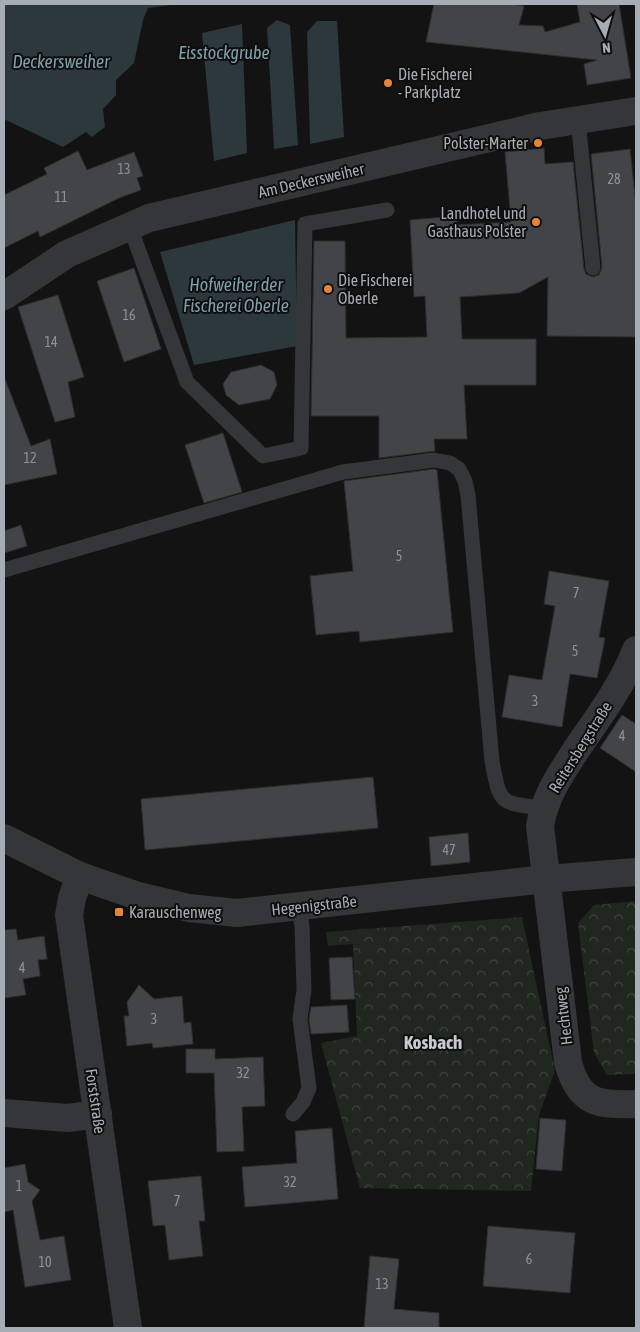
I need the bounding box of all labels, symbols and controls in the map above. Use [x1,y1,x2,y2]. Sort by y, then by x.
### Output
north arrow [580,10,630,60]
text: N [601,40,611,56]
water label: Eisstockgrube [178,42,270,63]
water label: Deckersweiher [12,51,110,72]
place label: Die Fischerei - Parkplatz [398,65,472,102]
marker: Die Fischerei - Parkplatz [382,77,394,89]
place label: Polster-Marter [443,134,528,152]
marker: Polster-Marter [532,137,544,149]
street label: Am Deckersweiher [256,159,366,201]
house number: 13 [117,161,131,177]
house number: 28 [607,171,621,187]
house number: 11 [54,189,68,205]
place label: Landhotel und Gasthaus Polster [428,204,526,240]
marker: Landhotel und Gasthaus Polster [530,216,542,228]
place label: Die Fischerei Oberle [338,271,412,307]
water label: Hofweiher der Fischerei Oberle [183,274,289,316]
marker: Die Fischerei Oberle [322,283,334,295]
house number: 16 [122,307,136,323]
house number: 14 [44,334,58,350]
house number: 12 [23,450,37,466]
house number: 5 [396,548,402,564]
house number: 7 [573,585,579,601]
house number: 5 [572,643,578,659]
house number: 3 [532,693,538,709]
street label: Reitersbergstraße [545,698,616,796]
house number: 4 [619,728,626,744]
house number: 47 [442,842,456,858]
street label: Hegenigstraße [270,892,358,919]
place label: Karauschenweg [129,903,222,922]
marker: Karauschenweg [113,906,125,918]
house number: 4 [19,960,26,976]
street label: Hechtweg [551,986,576,1046]
house number: 3 [151,1011,157,1027]
district label: Kosbach [404,1031,462,1053]
house number: 32 [236,1065,250,1081]
street label: Forststraße [83,1067,109,1135]
house number: 32 [283,1174,297,1190]
house number: 1 [16,1178,22,1194]
house number: 7 [174,1193,180,1209]
house number: 6 [526,1251,533,1267]
house number: 10 [38,1254,52,1270]
house number: 13 [375,1276,389,1292]

